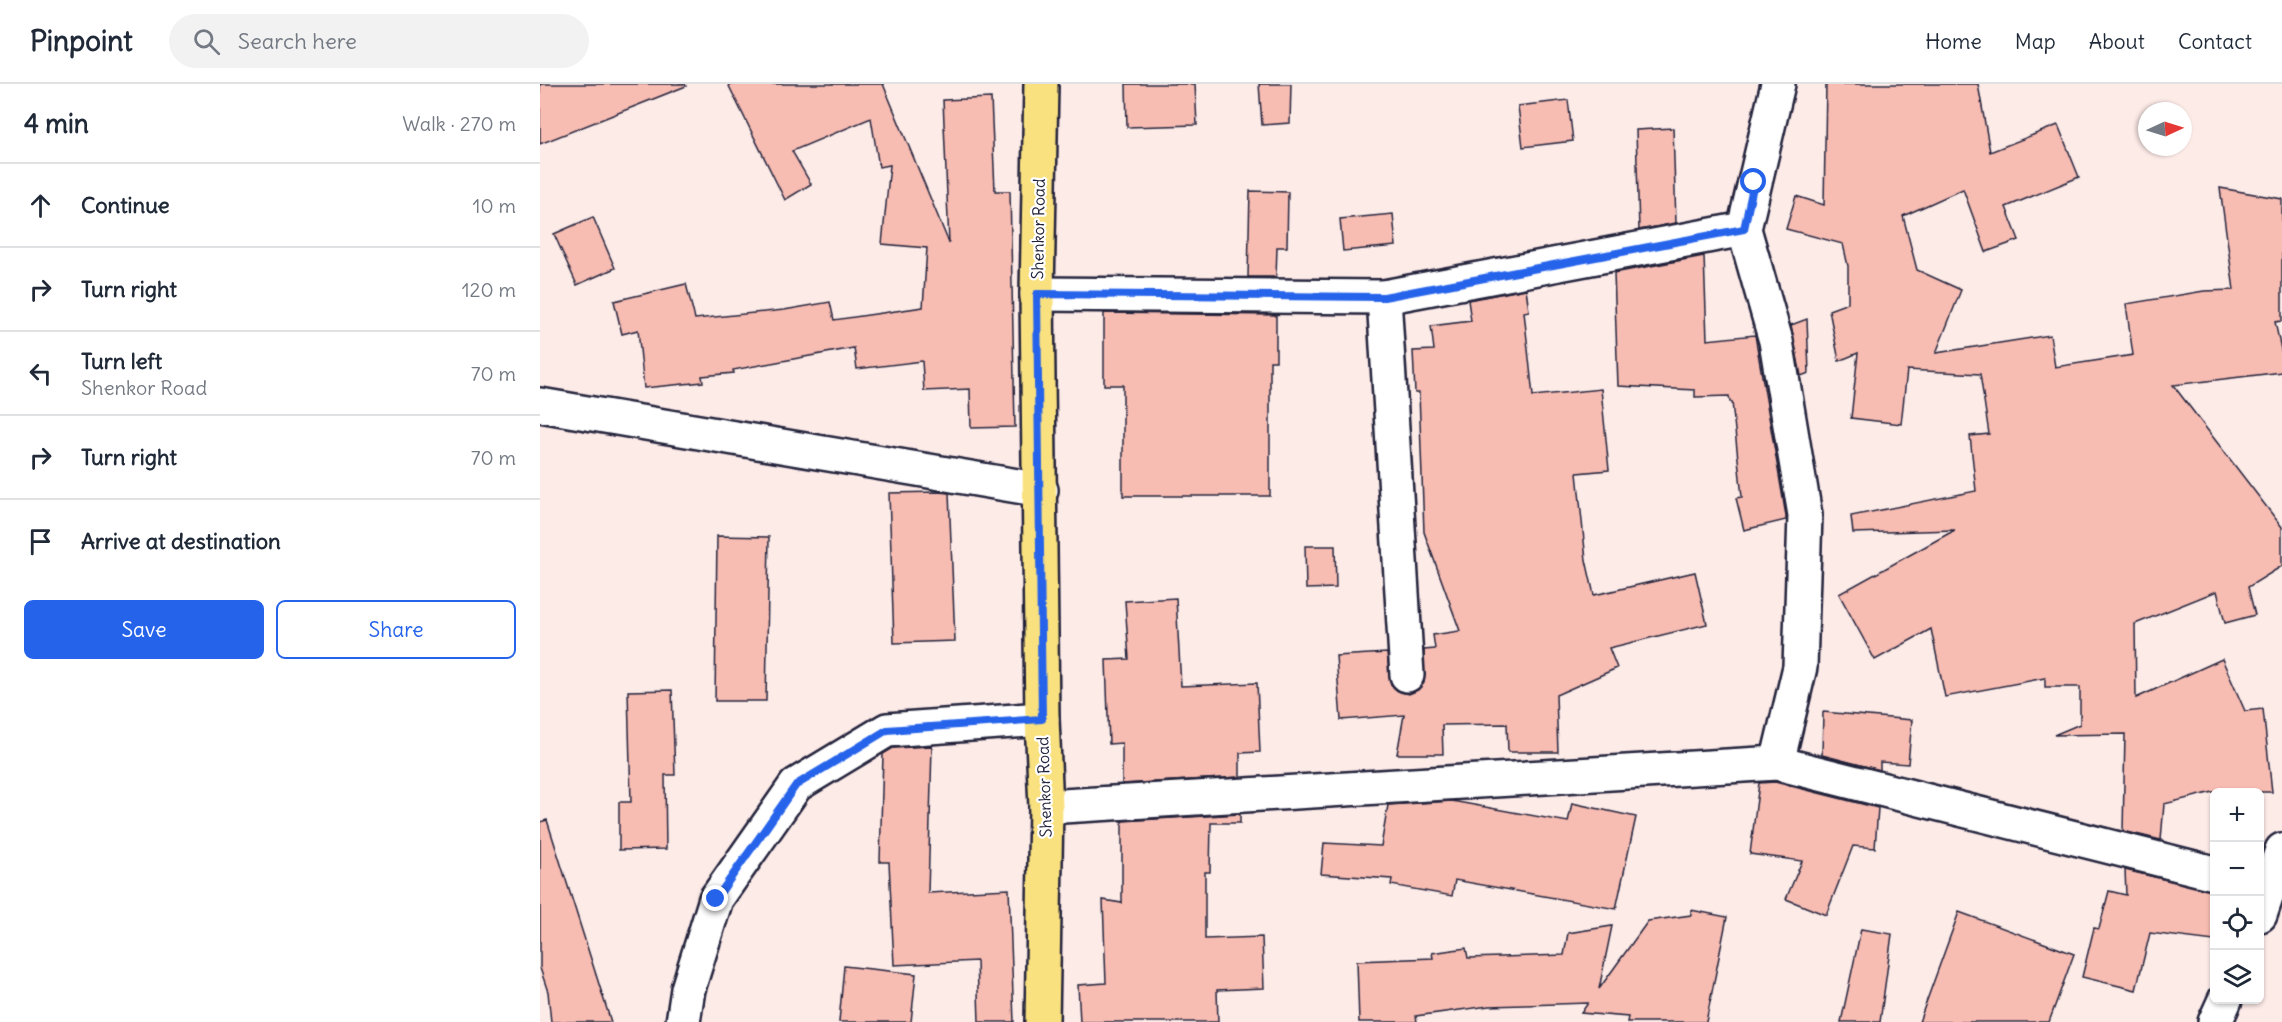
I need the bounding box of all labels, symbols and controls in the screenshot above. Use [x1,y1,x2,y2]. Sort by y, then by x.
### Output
search box [169,14,589,68]
text: Pinpoint [30,23,133,59]
icon: search [190,25,223,58]
text: Search here [238,27,357,55]
text: Home [1925,28,1982,55]
text: Map [2015,28,2056,55]
text: About [2089,28,2145,55]
text: Contact [2178,28,2252,55]
north arrow [2138,102,2192,156]
text: 4 min [24,107,89,140]
text: Walk · 270 m [402,111,516,136]
route start [1740,168,1766,194]
street label: Shenkor Road [1027,178,1049,280]
icon: ahead [24,189,57,222]
text: Continue [81,191,170,219]
text: 10 m [473,193,516,218]
icon: right [24,273,57,306]
text: Turn right [81,275,177,303]
text: 120 m [462,277,516,302]
text: Turn left [81,347,162,375]
icon: left [24,357,57,390]
text: 70 m [471,361,516,386]
text: Shenkor Road [81,375,207,400]
icon: right [24,441,57,474]
text: Turn right [81,443,177,471]
text: 70 m [471,445,516,470]
icon: arrive [24,525,57,558]
text: Arrive at destination [81,527,281,555]
button: Save [24,600,264,659]
button: Share [276,600,516,659]
street label: Shenkor Road [1032,736,1056,838]
map controls [2210,788,2264,1004]
button: + [2210,788,2264,842]
button: − [2210,842,2264,896]
route end [702,885,728,911]
button: locate [2210,896,2264,950]
button: layers [2210,950,2264,1004]

